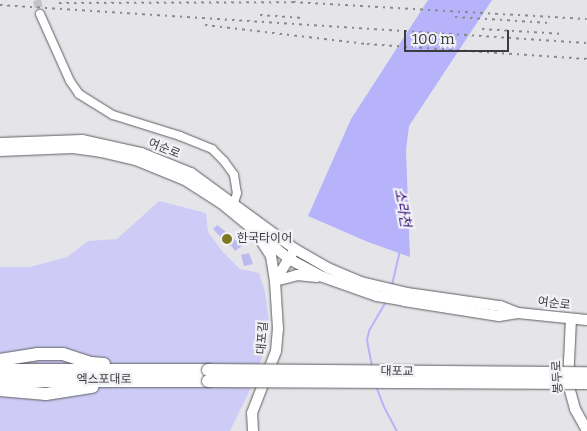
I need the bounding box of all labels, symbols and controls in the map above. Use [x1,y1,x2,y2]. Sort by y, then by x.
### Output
scale bar [407,20,512,52]
text: 100 m [412,30,455,48]
street label: 여순로 [146,136,182,162]
water label: 소라천 [390,188,414,228]
place label: 한국타이어 [237,232,292,246]
marker: 한국타이어 [221,233,233,245]
street label: 여순로 [537,295,571,313]
street label: 대포길 [254,321,272,355]
street label: 봉두로 [550,360,566,394]
street label: 대포교 [380,365,414,379]
street label: 엑스포대로 [76,373,132,387]

